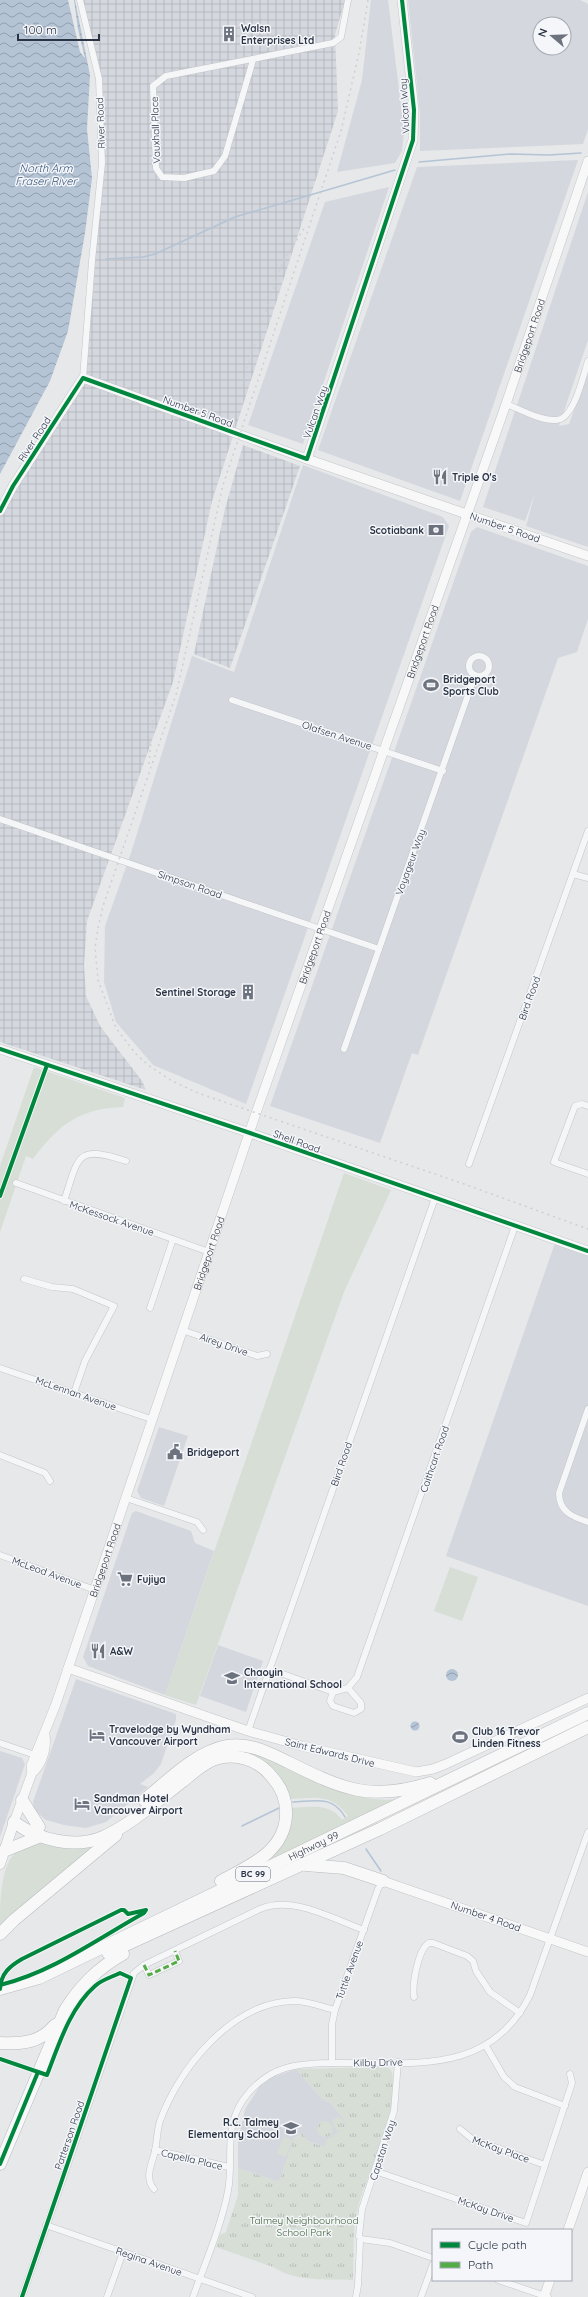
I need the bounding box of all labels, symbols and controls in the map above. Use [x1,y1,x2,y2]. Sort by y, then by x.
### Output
scale bar [18,16,99,42]
north arrow [532,16,572,56]
text: 100 m [24,22,57,37]
place label: Walsn Enterprises Ltd [241,22,314,47]
building icon: Walsn Enterprises Ltd [220,25,238,43]
text: N [535,27,550,39]
street label: Vulcan Way [397,78,412,134]
street label: Vauxhall Place [148,96,163,164]
street label: River Road [93,97,108,149]
water label: North Arm Fraser River [15,161,78,188]
street label: Bridgeport Road [511,297,548,374]
street label: Vulcan Way [300,384,331,441]
street label: Number 5 Road [161,393,235,430]
street label: River Road [15,414,54,464]
restaurant icon: Triple O's [431,468,449,486]
place label: Triple O's [452,471,497,484]
street label: Number 5 Road [468,509,542,546]
bank icon: Scotiabank [427,521,445,539]
place label: Scotiabank [370,524,424,537]
street label: Bridgeport Road [404,603,442,680]
place label: Bridgeport Sports Club [443,673,499,698]
sports icon: Bridgeport Sports Club [422,676,440,694]
street label: Olafsen Avenue [300,718,374,753]
street label: Voyageur Way [392,827,428,897]
street label: Simpson Road [156,867,224,902]
street label: Bridgeport Road [296,909,334,986]
street label: Bird Road [516,974,543,1022]
building icon: Sentinel Storage [239,983,257,1001]
place label: Sentinel Storage [156,986,236,999]
street label: Shell Road [272,1127,322,1156]
street label: McKessock Avenue [68,1198,156,1239]
street label: Bridgeport Road [190,1215,228,1292]
street label: Airey Drive [198,1330,250,1359]
street label: McLennan Avenue [34,1374,118,1414]
street label: Caithcart Road [417,1424,452,1494]
street label: Bird Road [328,1440,355,1488]
public building icon: Bridgeport [166,1443,184,1461]
place label: Bridgeport [187,1446,240,1459]
street label: Bridgeport Road [87,1522,124,1599]
street label: McLeod Avenue [10,1554,84,1591]
supermarket icon: Fujiya [116,1570,134,1588]
place label: Fujiya [137,1573,166,1586]
restaurant icon: A&W [89,1642,107,1660]
place label: A&W [110,1645,133,1658]
place label: Chaoyin International School [244,1666,342,1691]
school or university icon: Chaoyin International School [223,1669,241,1687]
place label: Travelodge by Wyndham Vancouver Airport [109,1723,230,1748]
place label: Club 16 Trevor Linden Fitness [472,1725,541,1750]
hotel icon: Travelodge by Wyndham Vancouver Airport [88,1726,106,1744]
sports icon: Club 16 Trevor Linden Fitness [451,1728,469,1746]
street label: Saint Edwards Drive [284,1735,377,1770]
place label: Sandman Hotel Vancouver Airport [94,1792,183,1817]
hotel icon: Sandman Hotel Vancouver Airport [73,1795,91,1813]
street label: Highway 99 [286,1828,341,1864]
road number: BC 99 [236,1867,270,1881]
street label: Number 4 Road [449,1898,523,1935]
street label: Tuttle Avenue [333,1938,366,2002]
street label: Kilby Drive [353,2056,403,2069]
street label: Patterson Road [52,2099,87,2171]
place label: R.C. Talmey Elementary School [188,2116,279,2141]
street label: Capstan Way [367,2118,398,2182]
school or university icon: R.C. Talmey Elementary School [282,2119,300,2137]
street label: McKay Place [470,2133,531,2166]
street label: Capella Place [160,2146,224,2173]
street label: McKay Drive [456,2194,516,2225]
park label: Talmey Neighbourhood School Park [250,2214,358,2239]
legend [432,2229,572,2281]
text: Cycle path [468,2237,527,2252]
street label: Regina Avenue [114,2244,184,2279]
text: Path [468,2257,493,2272]

